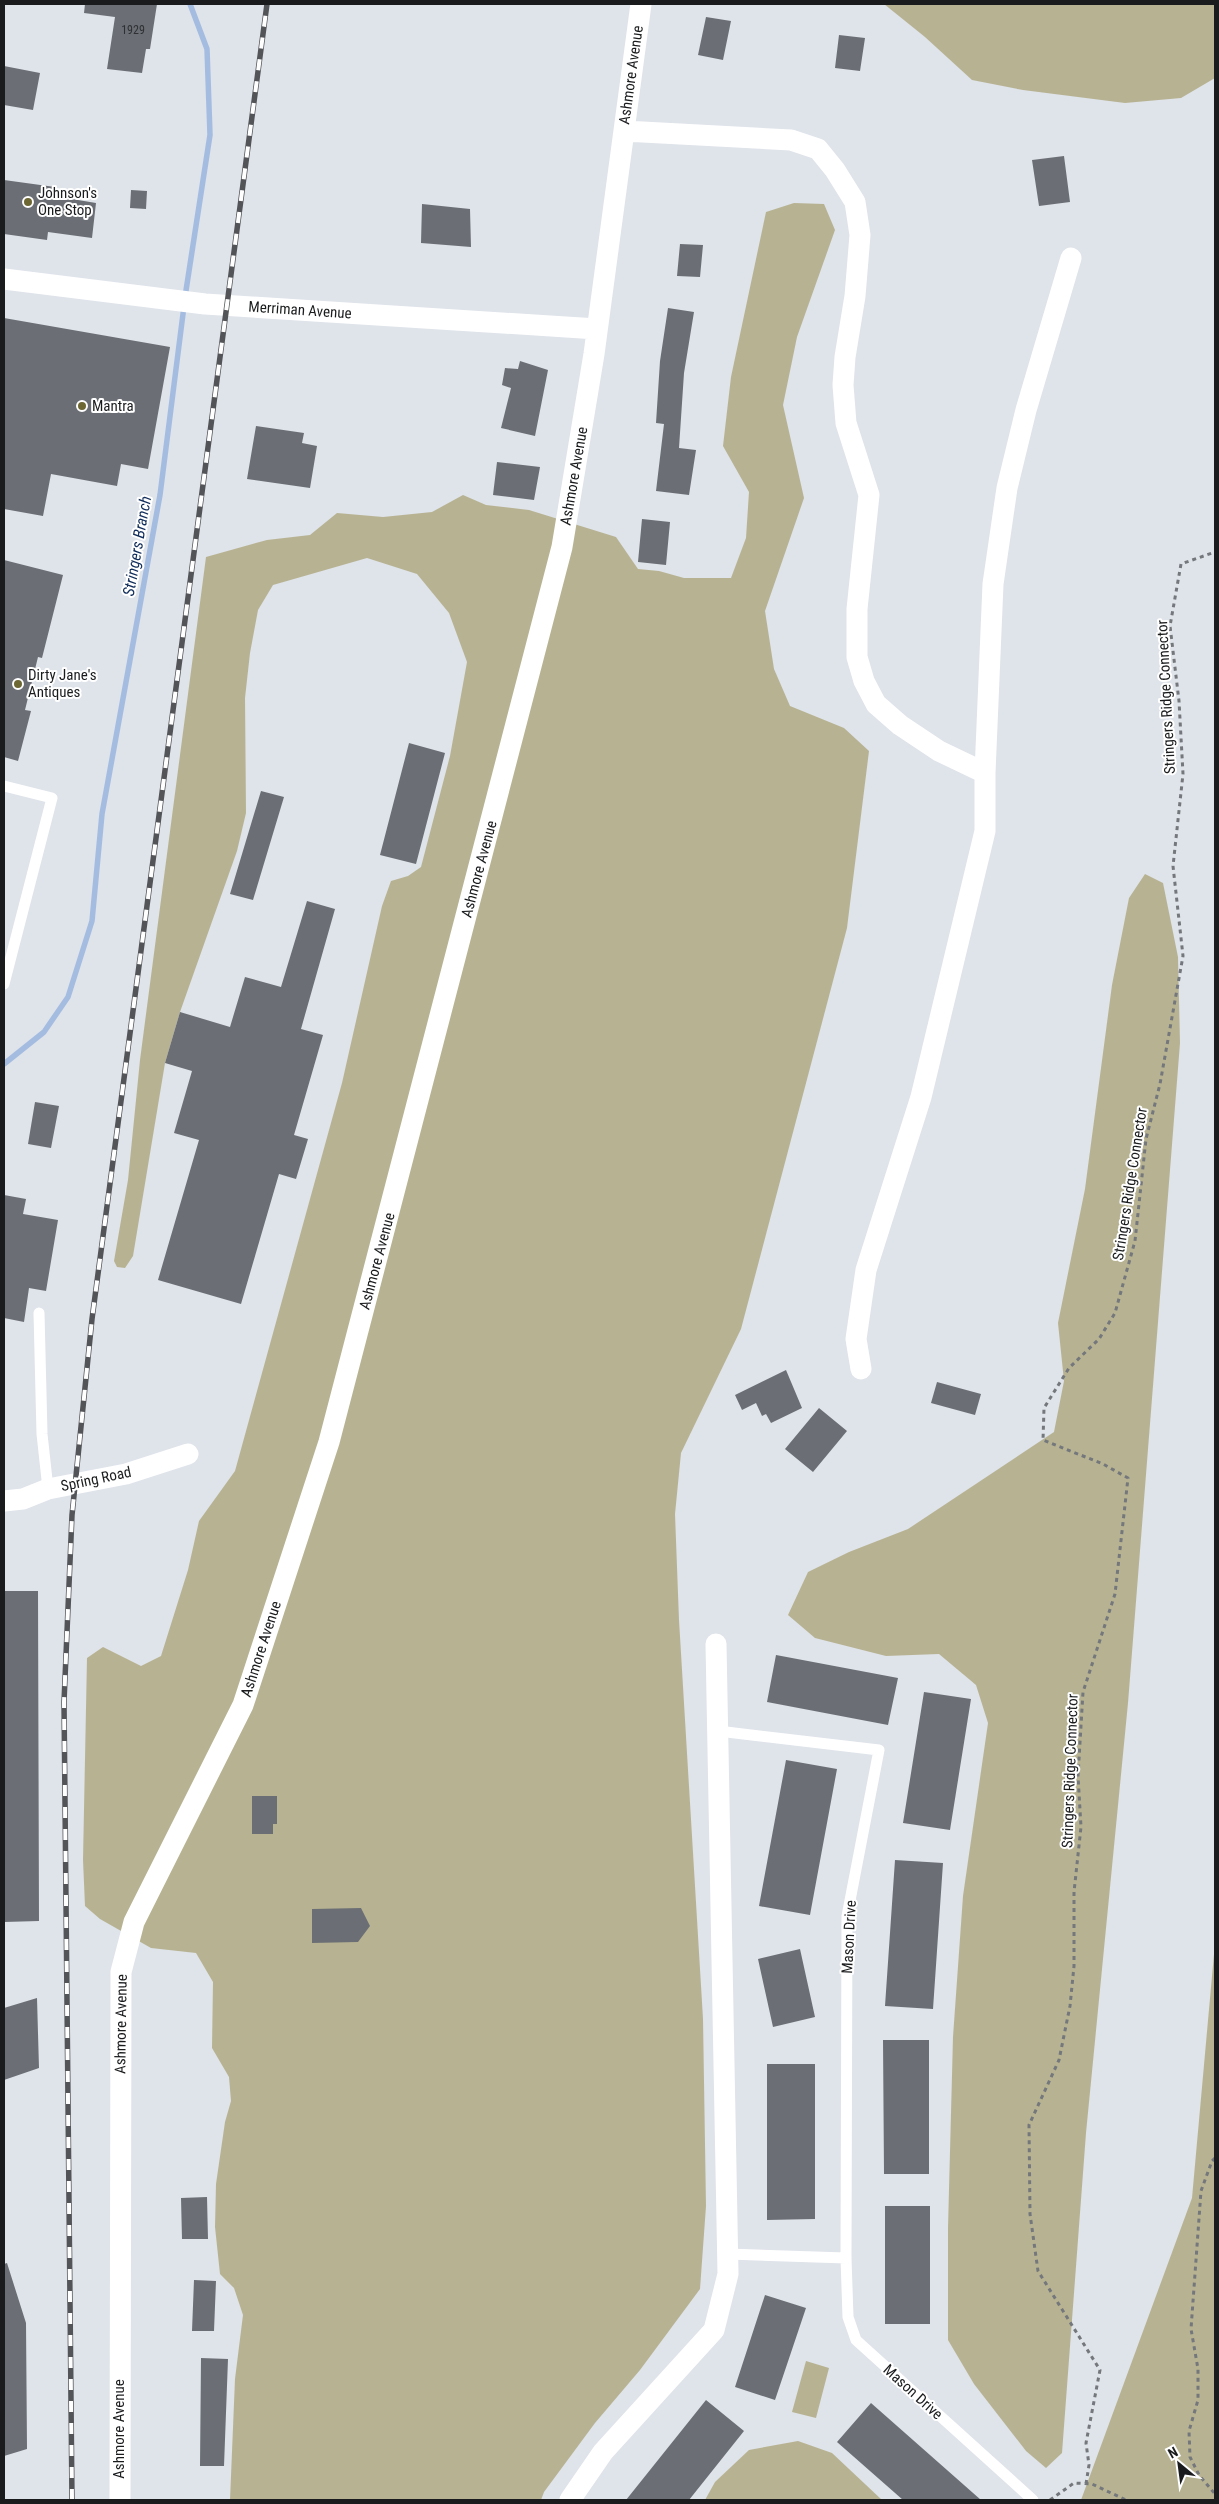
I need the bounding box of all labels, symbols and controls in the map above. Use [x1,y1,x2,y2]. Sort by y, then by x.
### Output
house number: 1929 [121,23,145,37]
street label: Ashmore Avenue [615,24,647,126]
place label: Johnson's One Stop [38,184,97,219]
marker: Johnson's One Stop [22,196,34,208]
street label: Merriman Avenue [248,297,352,323]
place label: Mantra [92,397,134,415]
marker: Mantra [76,400,88,412]
street label: Ashmore Avenue [556,425,592,527]
water label: Stringers Branch [119,494,155,598]
street label: Stringers Ridge Connector [1153,619,1179,775]
place label: Dirty Jane's Antiques [28,666,97,701]
marker: Dirty Jane's Antiques [12,678,24,690]
street label: Ashmore Avenue [457,819,501,919]
street label: Stringers Ridge Connector [1109,1106,1151,1262]
street label: Ashmore Avenue [355,1211,399,1311]
street label: Spring Road [59,1463,133,1495]
street label: Ashmore Avenue [237,1599,285,1699]
street label: Stringers Ridge Connector [1058,1693,1082,1848]
street label: Mason Drive [838,1900,860,1974]
street label: Ashmore Avenue [111,1974,131,2074]
street label: Mason Drive [880,2361,946,2423]
street label: Ashmore Avenue [110,2379,128,2479]
north arrow [1154,2439,1204,2489]
text: N [1165,2444,1180,2462]

